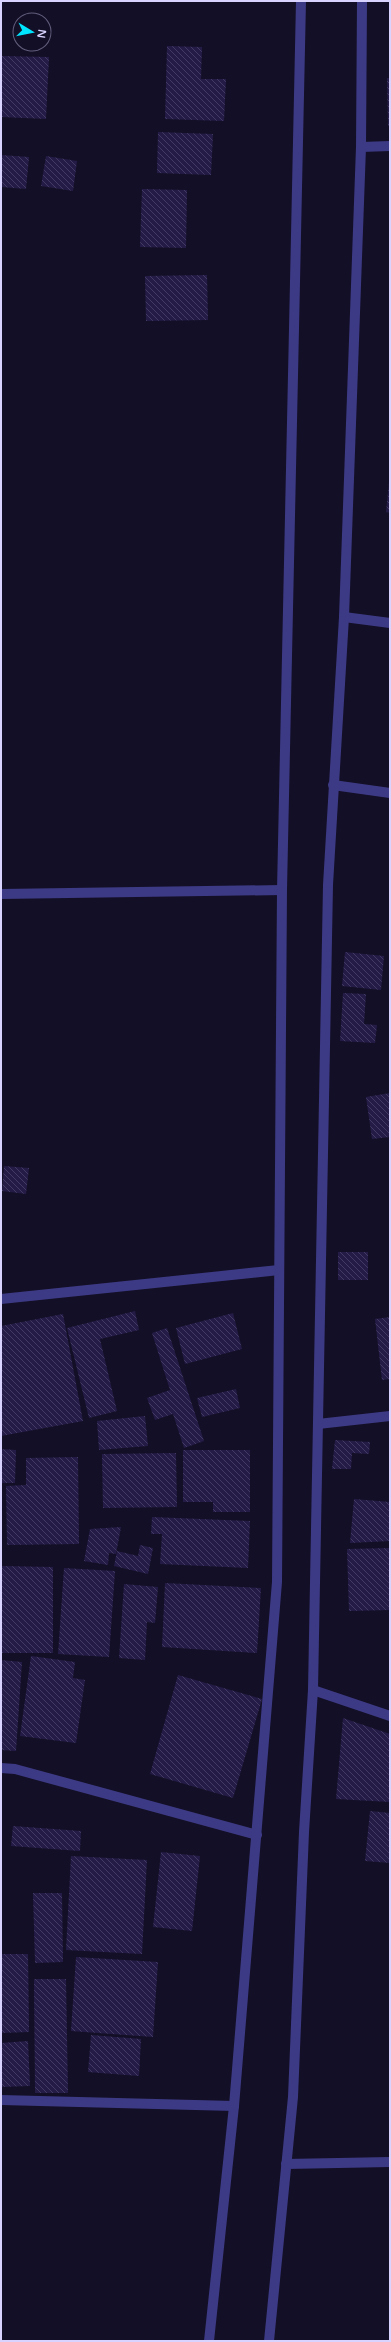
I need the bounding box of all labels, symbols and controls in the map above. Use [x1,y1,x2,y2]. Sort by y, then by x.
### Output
north arrow [12,12,52,52]
text: N [34,28,49,39]

